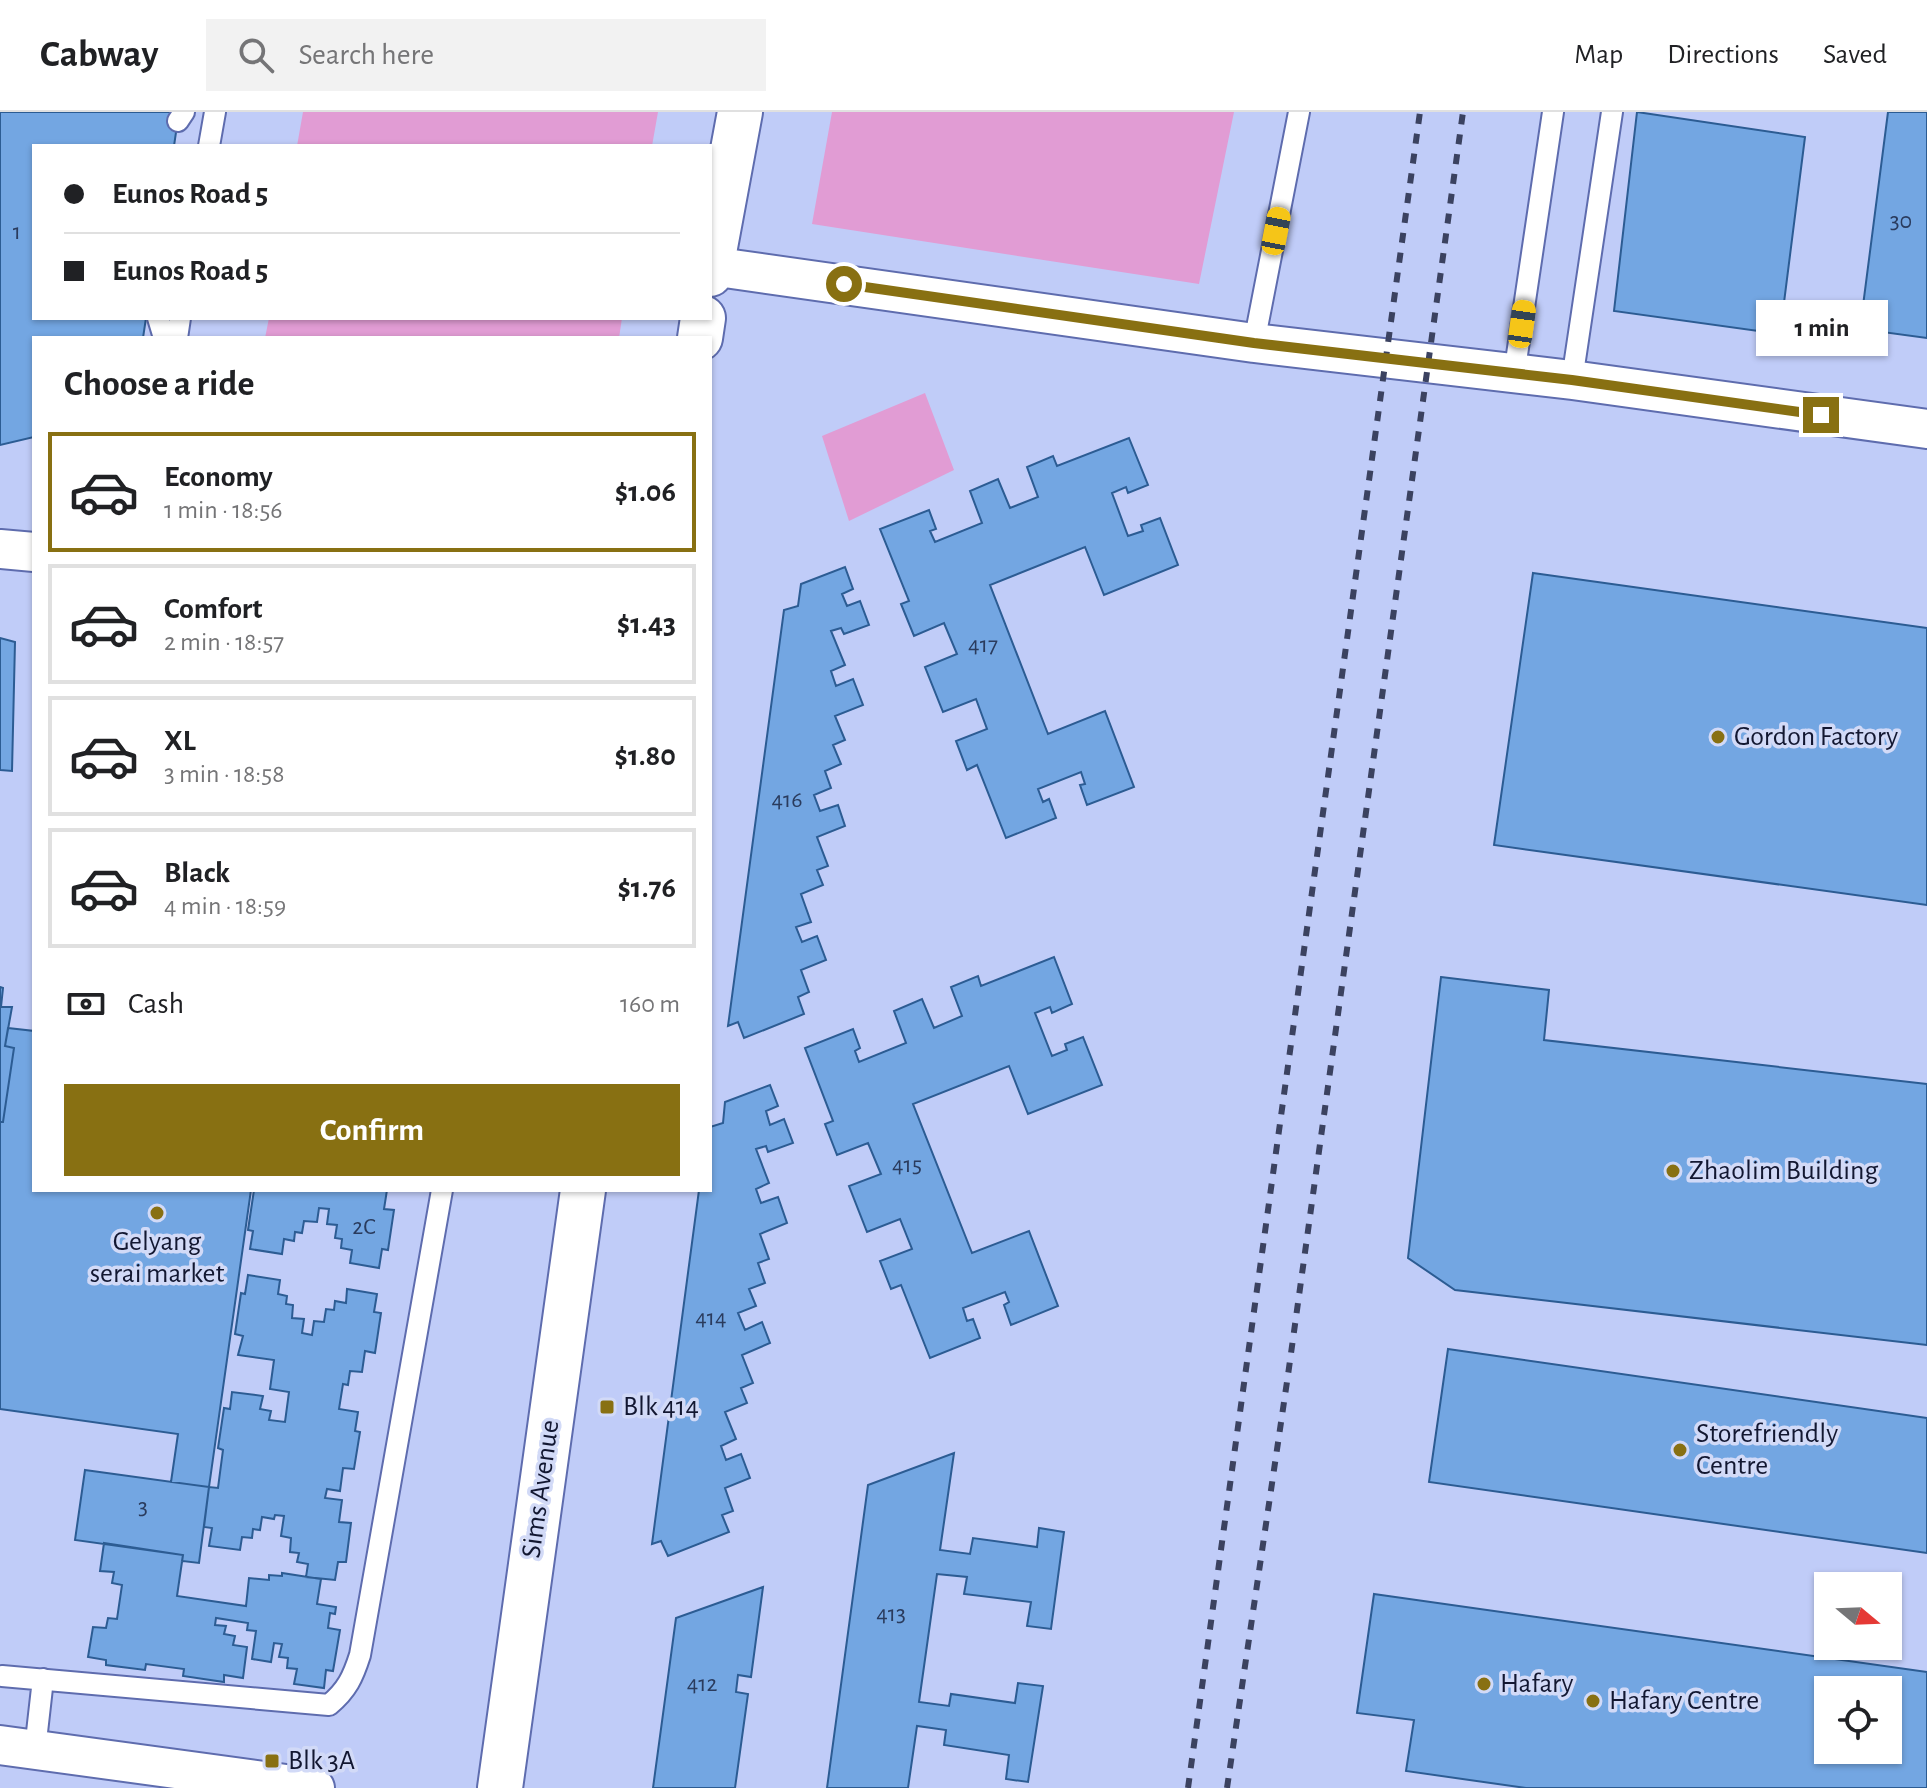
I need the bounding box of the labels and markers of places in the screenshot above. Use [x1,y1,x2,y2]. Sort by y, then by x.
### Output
place label: Gordon Factory [1734,723,1898,751]
marker: Gordon Factory [1709,728,1727,746]
place label: Zhaolim Building [1689,1157,1878,1185]
marker: Zhaolim Building [1664,1162,1682,1180]
marker: Gelyang serai market [148,1204,166,1222]
place label: Gelyang serai market [90,1228,224,1288]
place label: Blk 414 [623,1393,699,1421]
marker: Blk 414 [598,1398,616,1416]
place label: Storefriendly Centre [1696,1420,1838,1480]
marker: Storefriendly Centre [1671,1441,1689,1459]
place label: Hafary [1500,1670,1573,1698]
marker: Hafary [1475,1675,1493,1693]
place label: Hafary Centre [1609,1687,1759,1715]
marker: Hafary Centre [1584,1692,1602,1710]
place label: Blk 3A [288,1747,355,1775]
marker: Blk 3A [263,1752,281,1770]

